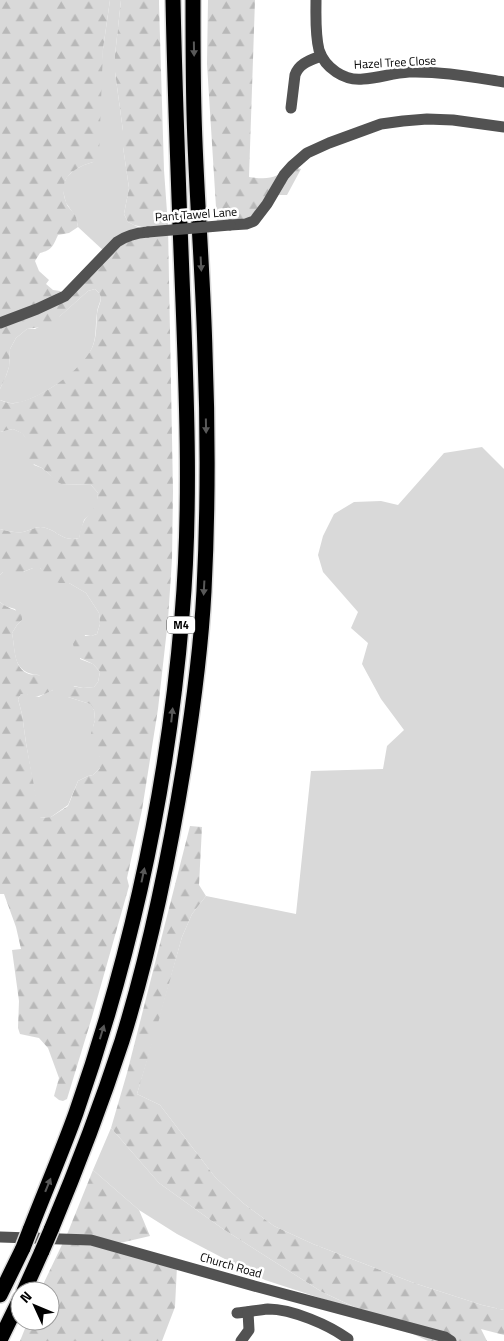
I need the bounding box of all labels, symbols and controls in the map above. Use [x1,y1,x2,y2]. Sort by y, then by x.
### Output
one-way arrow [190,41,198,57]
street label: Hazel Tree Close [353,50,437,74]
street label: Pant Tawel Lane [154,202,238,226]
one-way arrow [197,256,205,272]
one-way arrow [203,418,211,434]
one-way arrow [200,581,208,597]
road number: M4 [167,616,195,634]
one-way arrow [168,706,176,722]
one-way arrow [139,867,147,882]
one-way arrow [98,1024,106,1039]
one-way arrow [44,1177,52,1192]
street label: Church Road [198,1247,264,1283]
north arrow [10,1281,60,1331]
text: N [14,1286,36,1307]

